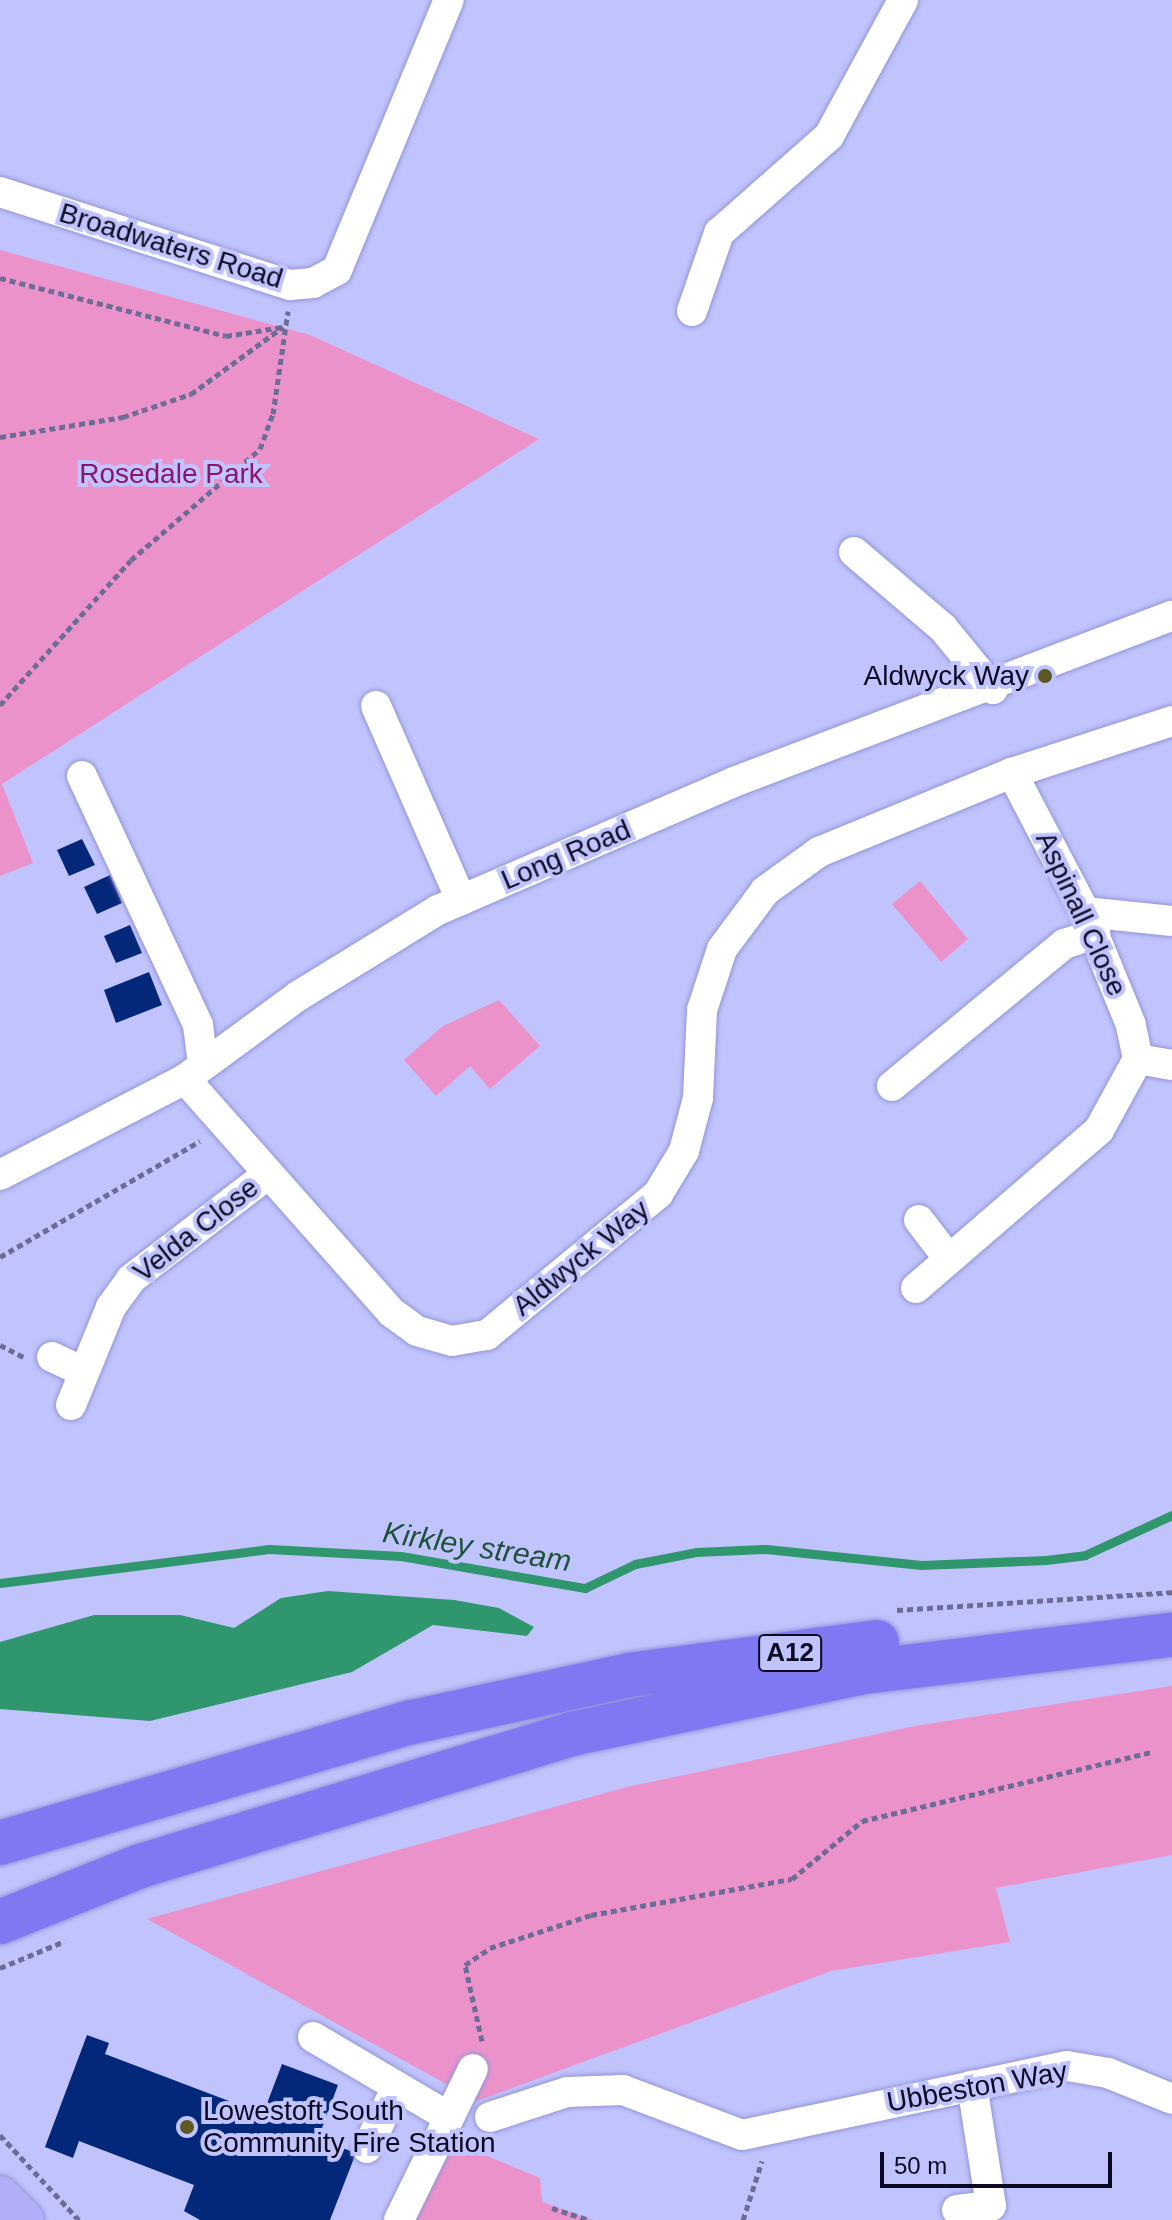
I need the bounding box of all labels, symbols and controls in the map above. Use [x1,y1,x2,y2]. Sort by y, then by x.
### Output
street label: Broadwaters Road [55,196,287,296]
park label: Rosedale Park [79,457,263,491]
place label: Aldwyck Way [864,659,1029,693]
marker: Aldwyck Way [1036,667,1054,685]
street label: Long Road [496,813,636,897]
street label: Aspinall Close [1028,827,1134,1001]
street label: Velda Close [127,1171,265,1289]
street label: Aldwyck Way [506,1193,656,1323]
water label: Kirkley stream [380,1514,574,1580]
road number: A12 [758,1631,822,1675]
street label: Ubbeston Way [884,2055,1070,2119]
place label: Lowestoft South Community Fire Station [203,2094,496,2160]
marker: Lowestoft South Community Fire Station [178,2118,196,2136]
scale bar [884,2136,1116,2186]
text: 50 m [894,2152,947,2179]

